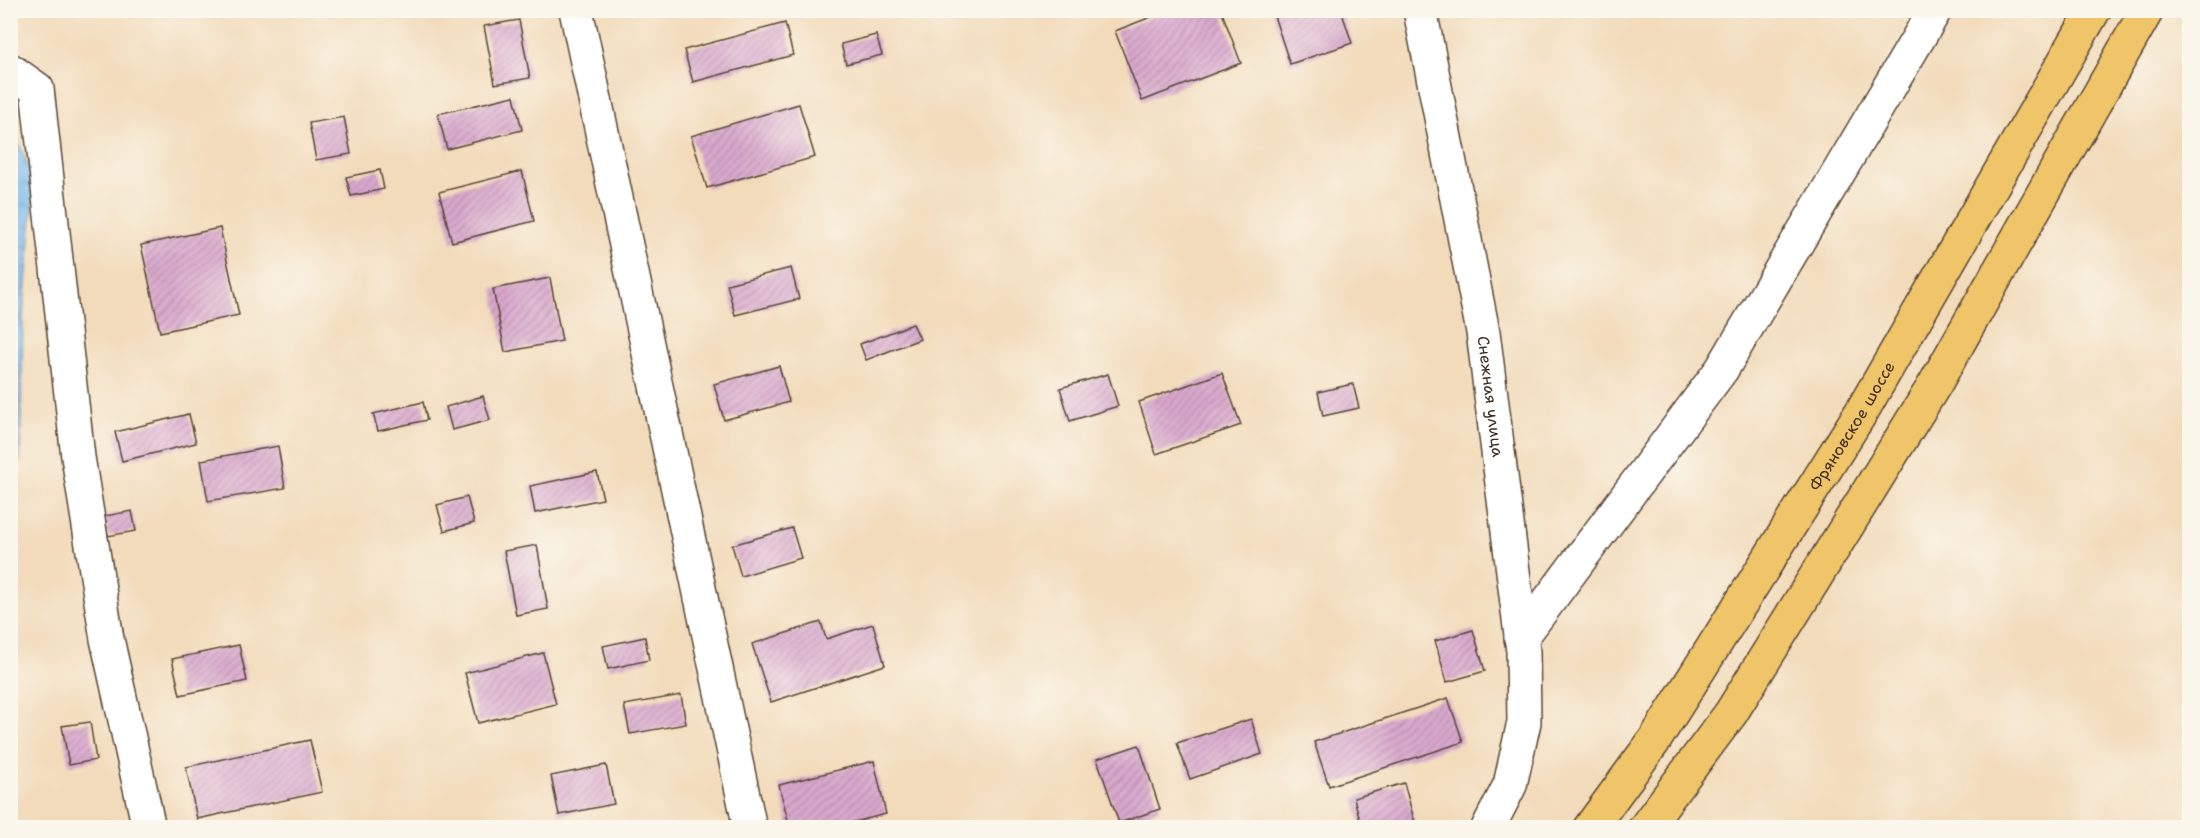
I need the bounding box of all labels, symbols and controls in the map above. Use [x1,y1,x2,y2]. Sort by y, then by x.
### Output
street label: Снежная улица [1473,335,1509,458]
street label: Фряновское шоссе [1804,357,1899,495]

